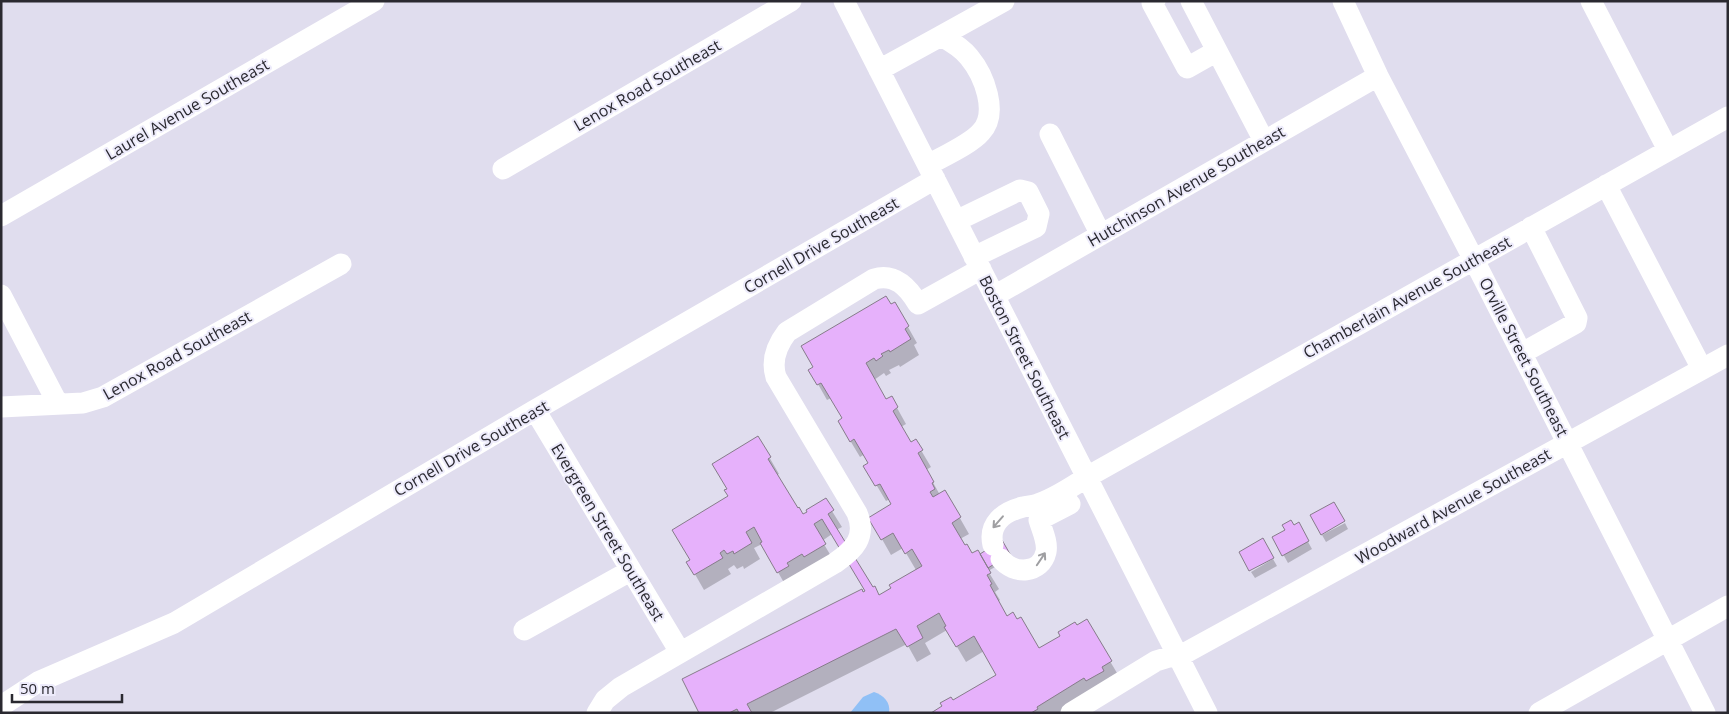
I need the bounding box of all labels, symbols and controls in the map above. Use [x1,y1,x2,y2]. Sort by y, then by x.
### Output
street label: Lenox Road Southeast [569,34,725,136]
street label: Laurel Avenue Southeast [101,53,273,165]
street label: Hutchinson Avenue Southeast [1083,120,1289,252]
street label: Cornell Drive Southeast [739,191,903,298]
street label: Chamberlain Avenue Southeast [1299,230,1515,363]
street label: Boston Street Southeast [974,272,1076,443]
street label: Orville Street Southeast [1474,274,1574,441]
street label: Lenox Road Southeast [99,305,255,405]
street label: Cornell Drive Southeast [389,394,553,501]
street label: Evergreen Street Southeast [546,439,670,625]
street label: Woodward Avenue Southeast [1351,443,1555,569]
one-way arrow [992,516,1004,529]
one-way arrow [1036,552,1046,566]
scale bar [12,672,122,704]
text: 50 m [20,678,55,698]

